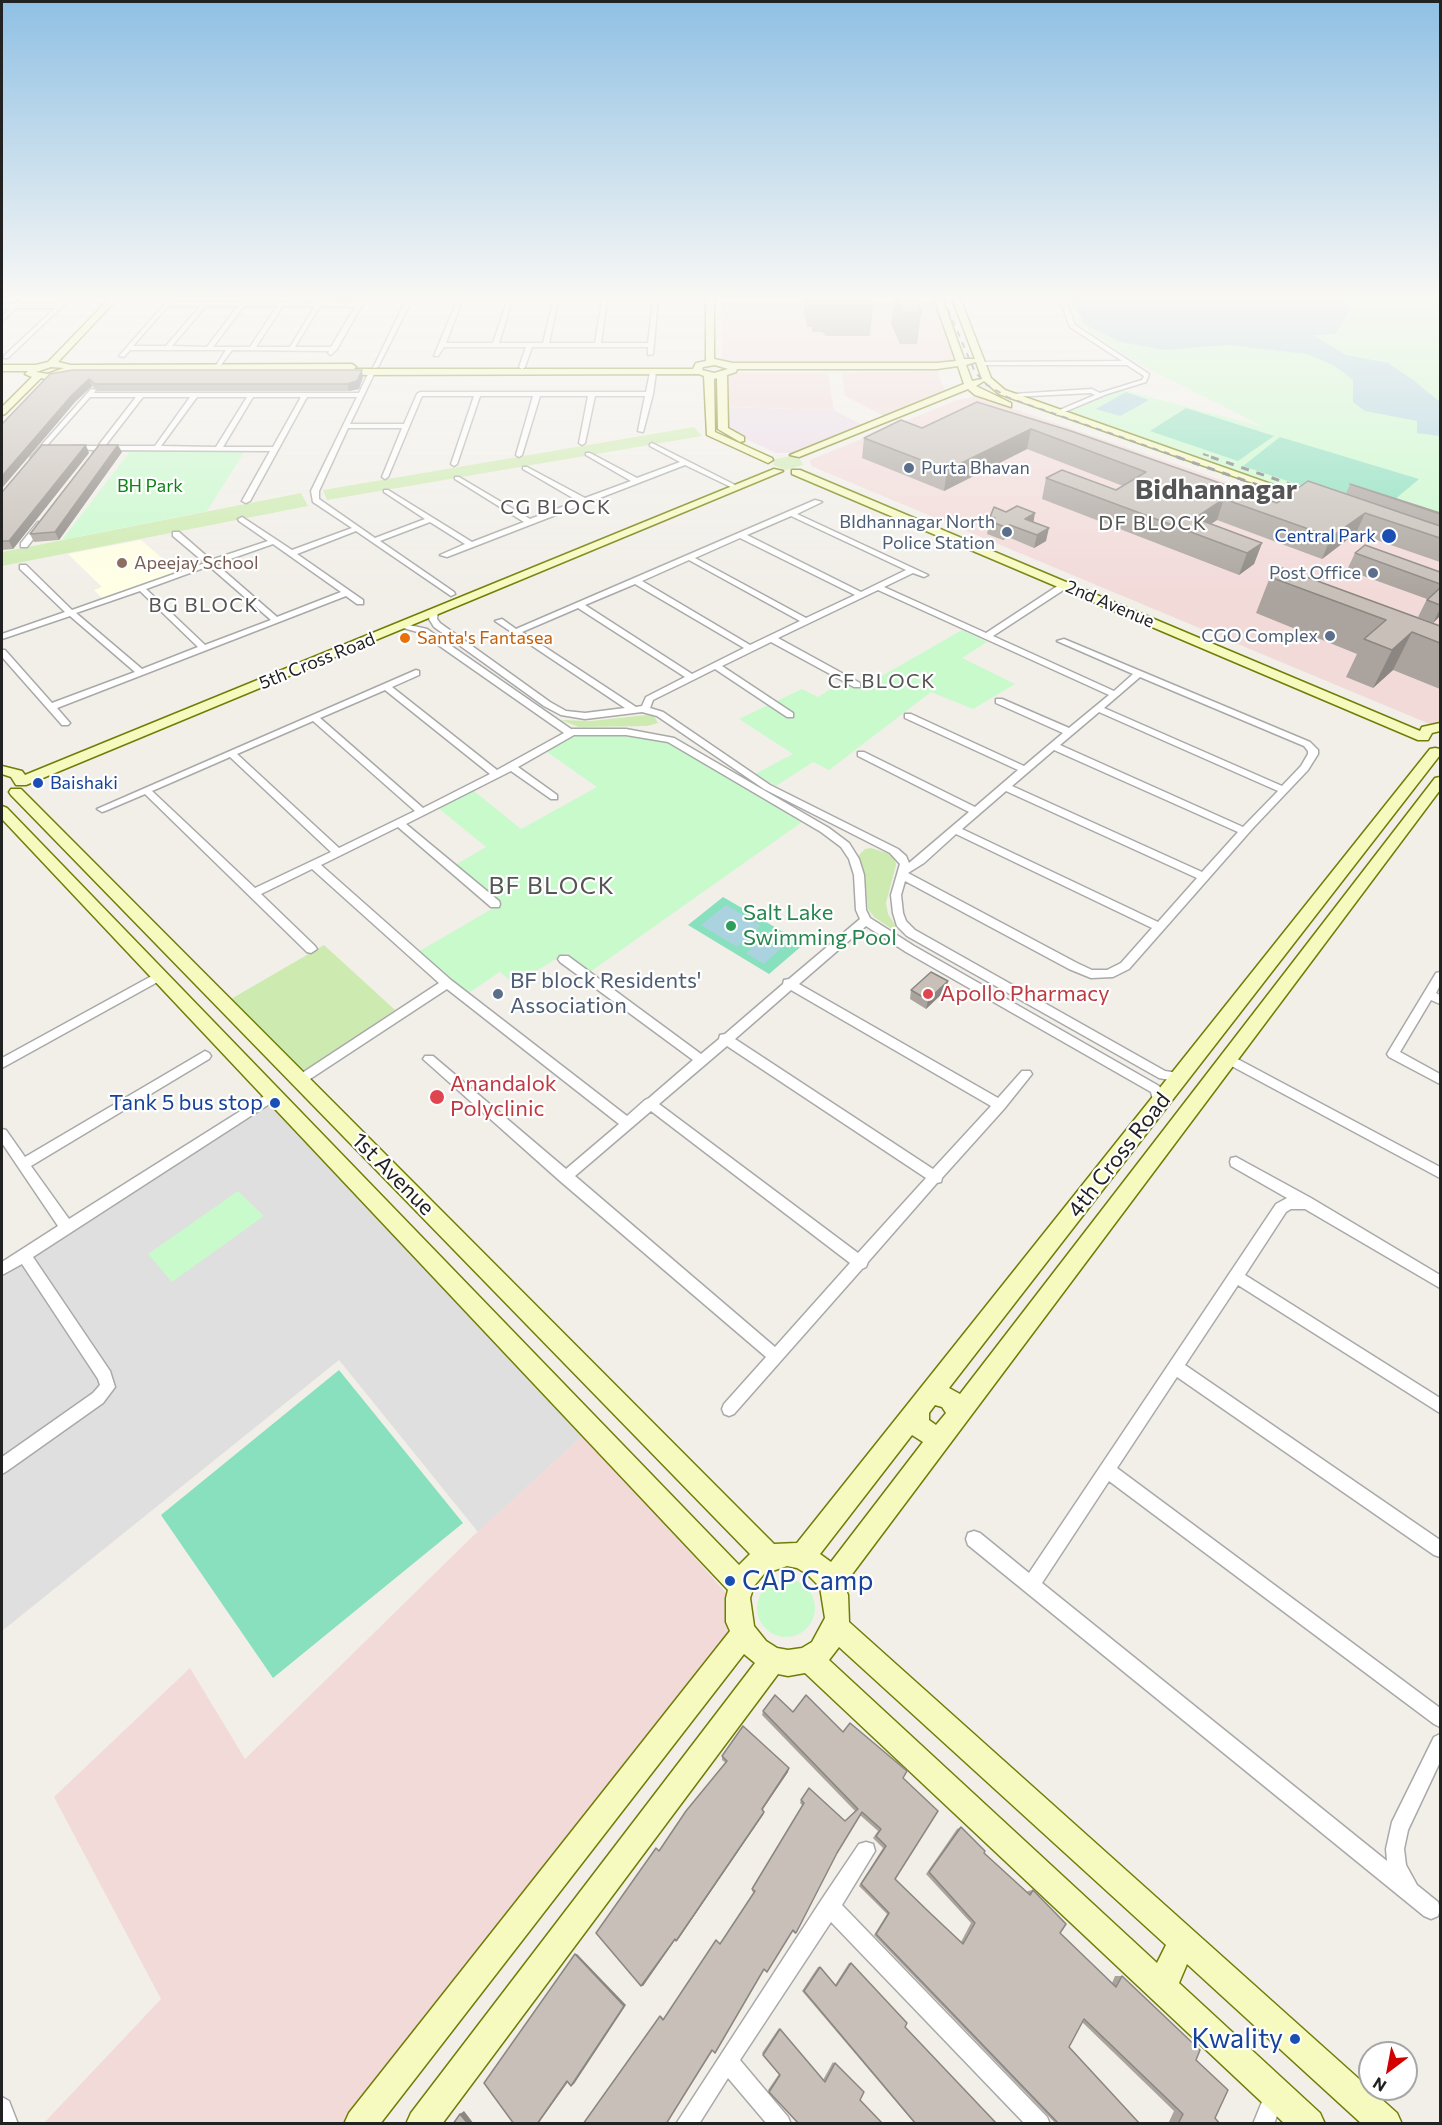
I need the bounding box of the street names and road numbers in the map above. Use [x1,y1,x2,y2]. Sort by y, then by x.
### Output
street label: 2nd Avenue [1062,576,1158,632]
street label: 5th Cross Road [256,628,378,694]
street label: 4th Cross Road [1062,1087,1176,1223]
street label: 1st Avenue [346,1127,440,1221]

